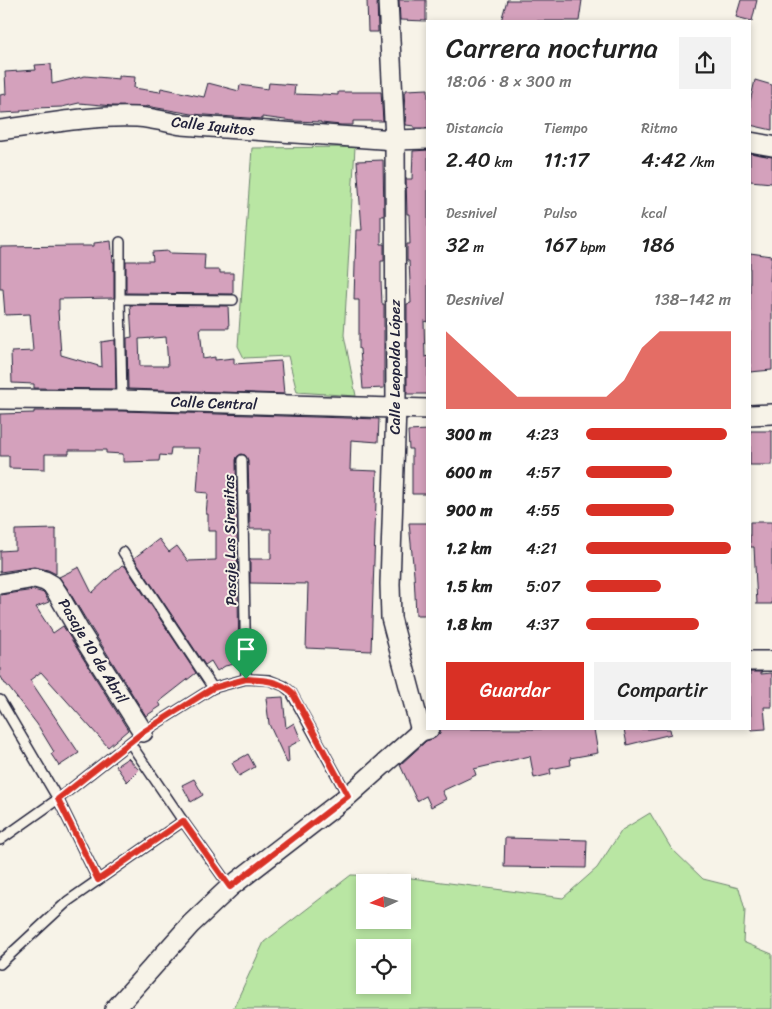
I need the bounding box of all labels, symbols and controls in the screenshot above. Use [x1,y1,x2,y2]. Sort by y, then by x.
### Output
text: Carrera nocturna [446,23,658,72]
button: share [679,37,731,89]
text: 18:06 · 8 × 300 m [446,67,571,96]
street label: Calle Iquitos [170,109,256,143]
text: Distancia [446,116,503,141]
text: Tiempo [544,116,588,141]
text: Ritmo [641,116,678,141]
text: 2.40 [446,141,491,179]
text: 11:17 [544,141,589,179]
text: 4:42 [641,141,686,179]
text: km [491,150,513,175]
text: /km [686,150,715,175]
text: Desnivel [446,201,497,226]
text: Pulso [544,201,577,226]
text: kcal [641,201,667,226]
text: 32 [446,226,470,264]
text: 167 [544,226,577,264]
text: 186 [641,226,675,264]
text: m [470,235,484,260]
text: bpm [577,235,606,260]
text: Desnivel [446,285,504,314]
text: 138–142 m [654,285,731,314]
street label: Calle Leopoldo López [382,299,408,435]
street label: Calle Central [170,389,258,418]
text: 300 m [446,420,491,449]
text: 4:23 [526,420,559,449]
text: 600 m [446,458,492,487]
text: 4:57 [526,458,560,487]
street label: Pasaje Las Sirenitas [216,474,244,606]
text: 900 m [446,496,493,525]
text: 4:55 [526,496,560,525]
text: 1.2 km [446,534,492,563]
text: 4:21 [526,534,557,563]
text: 1.5 km [446,572,492,601]
text: 5:07 [526,572,560,601]
street label: Pasaje 10 de Abril [51,593,135,709]
text: 1.8 km [446,610,492,639]
text: 4:37 [526,610,559,639]
pin [225,628,267,679]
icon: arrive [232,635,260,663]
button: Guardar [446,662,584,720]
button: Compartir [594,662,731,720]
north arrow [356,874,411,929]
map controls [356,874,411,994]
button: locate [356,939,411,994]

